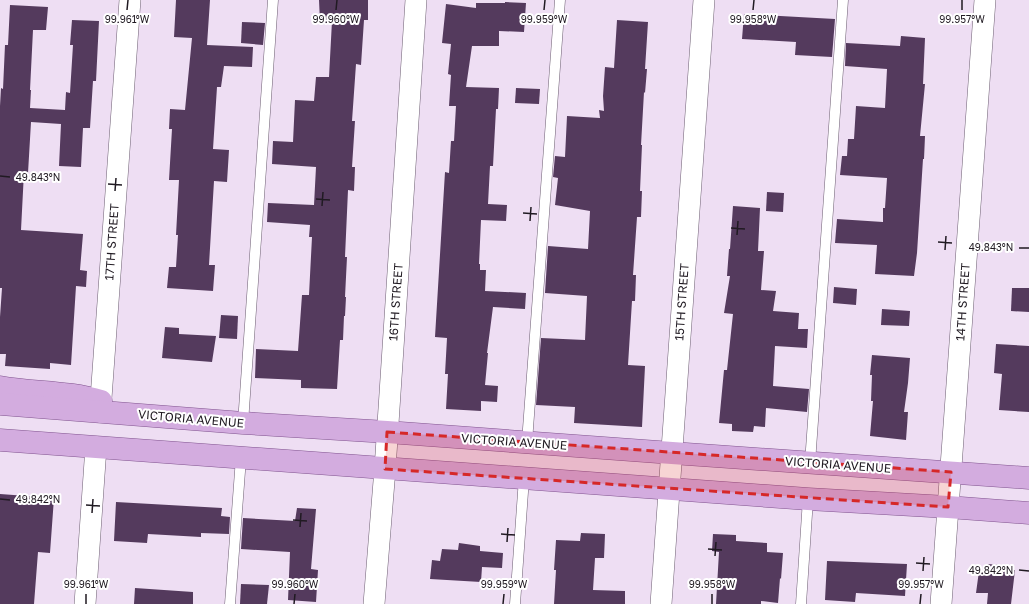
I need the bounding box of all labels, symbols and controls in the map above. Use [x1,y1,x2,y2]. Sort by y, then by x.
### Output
text: 99.961°W [105,13,150,25]
text: 99.960°W [313,13,360,25]
text: 99.959°W [521,13,568,25]
text: 99.958°W [730,13,777,25]
text: 99.957°W [939,13,985,25]
text: 49.843°N [16,171,60,183]
street label: 17TH STREET [101,202,122,281]
text: 49.843°N [969,241,1013,253]
street label: 16TH STREET [385,262,406,341]
street label: 15TH STREET [671,262,692,341]
street label: 14TH STREET [952,262,973,341]
street label: VICTORIA AVENUE [137,406,245,431]
street label: VICTORIA AVENUE [460,430,568,453]
street label: VICTORIA AVENUE [784,453,892,476]
text: 49.842°N [16,493,60,505]
text: 49.842°N [969,564,1013,576]
text: 99.961°W [64,578,109,590]
text: 99.960°W [272,578,319,590]
text: 99.959°W [481,578,528,590]
text: 99.958°W [689,578,736,590]
text: 99.957°W [898,578,944,590]

